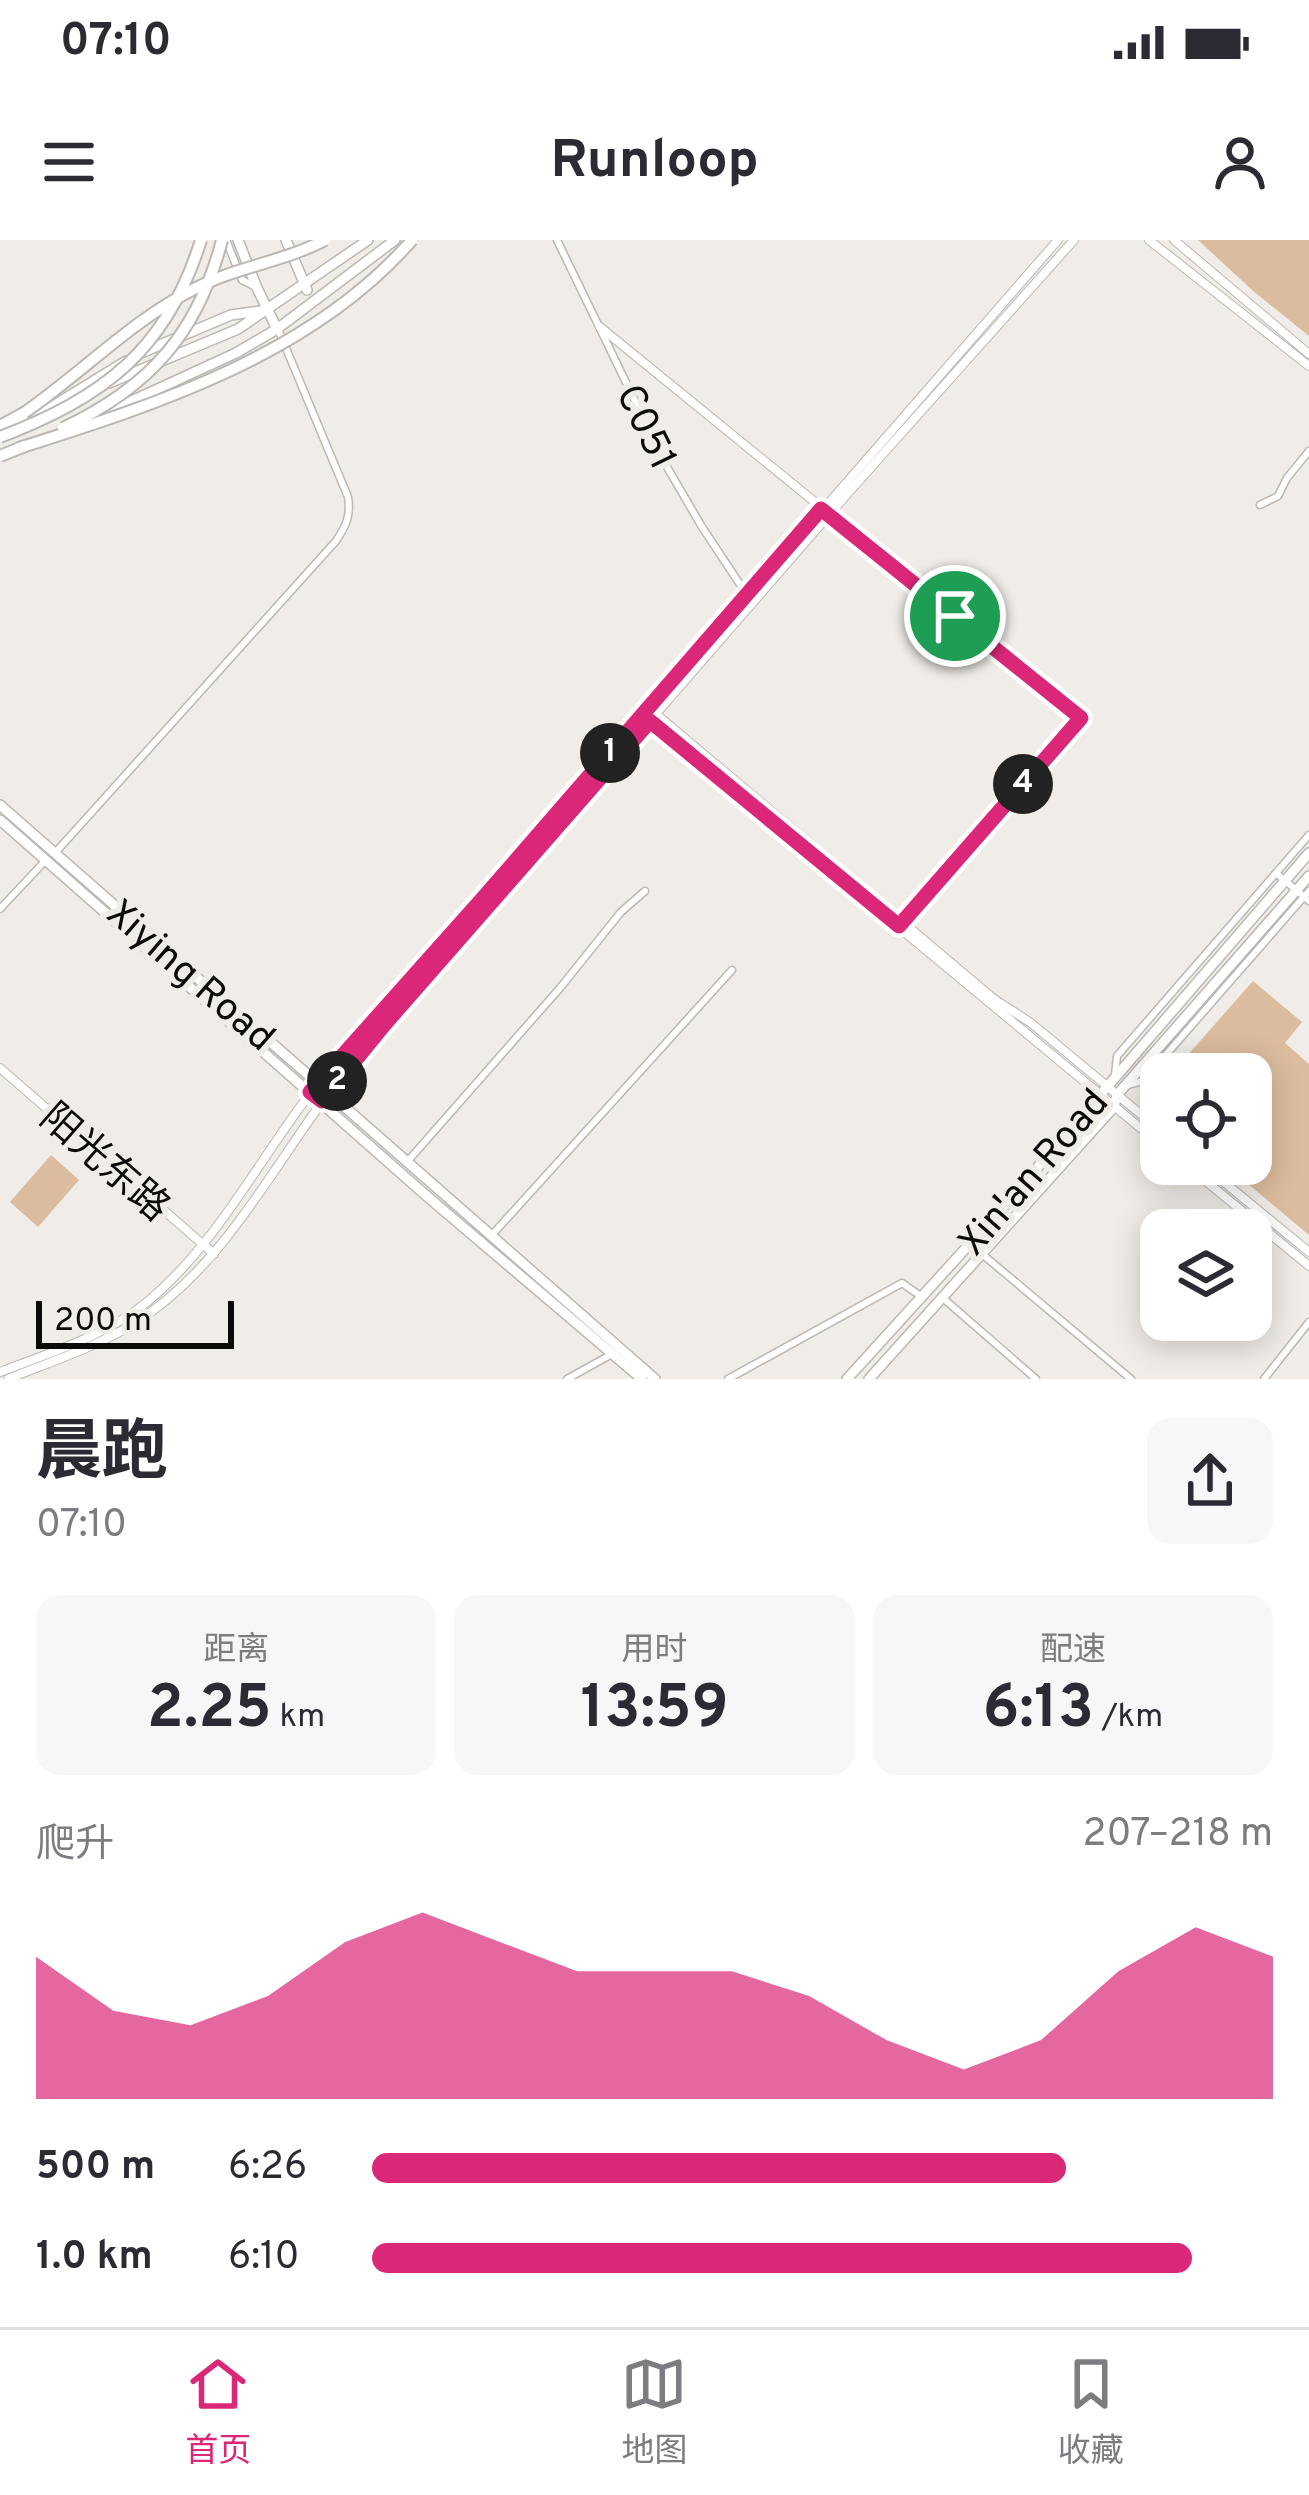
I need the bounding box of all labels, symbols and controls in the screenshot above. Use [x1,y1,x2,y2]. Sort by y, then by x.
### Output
text: 07:10 [60,14,171,71]
text: Runloop [550,128,759,197]
icon: menu [36,129,102,195]
icon: person [1207,129,1273,195]
street label: C051 [602,377,685,479]
pin [904,565,1006,667]
icon: arrive [922,583,988,649]
pin: 1 [580,723,640,783]
text: 1 [603,732,617,774]
pin: 4 [993,754,1053,814]
text: 4 [1012,763,1034,805]
street label: Xiying Road [95,891,283,1064]
pin: 2 [307,1051,367,1111]
map controls [1140,1053,1272,1341]
button: locate [1140,1053,1272,1185]
text: 2 [327,1060,347,1102]
street label: Xin'an Road [950,1080,1121,1268]
street label: 阳光东路 [28,1095,178,1234]
button: layers [1140,1209,1272,1341]
scale bar [36,1295,234,1348]
text: 200 m [54,1301,152,1343]
text: 晨跑 [36,1415,168,1498]
button: share [1147,1418,1273,1544]
text: 07:10 [36,1502,127,1551]
text: 距离 [203,1631,269,1673]
text: 用时 [621,1631,687,1673]
text: 配速 [1040,1631,1106,1673]
text: 2.25 [147,1673,272,1749]
text: 13:59 [580,1673,729,1749]
text: 6:13 [982,1673,1094,1749]
text: km [272,1697,325,1739]
text: /km [1094,1697,1163,1739]
text: 207–218 m [1083,1811,1273,1860]
text: 爬升 [36,1822,114,1871]
text: 500 m [36,2144,155,2193]
text: 6:26 [228,2144,307,2193]
text: 1.0 km [36,2234,153,2283]
text: 6:10 [228,2234,300,2283]
tab: 首页 [185,2351,251,2474]
tab: 地图 [621,2351,687,2474]
tab: 收藏 [1058,2351,1124,2474]

